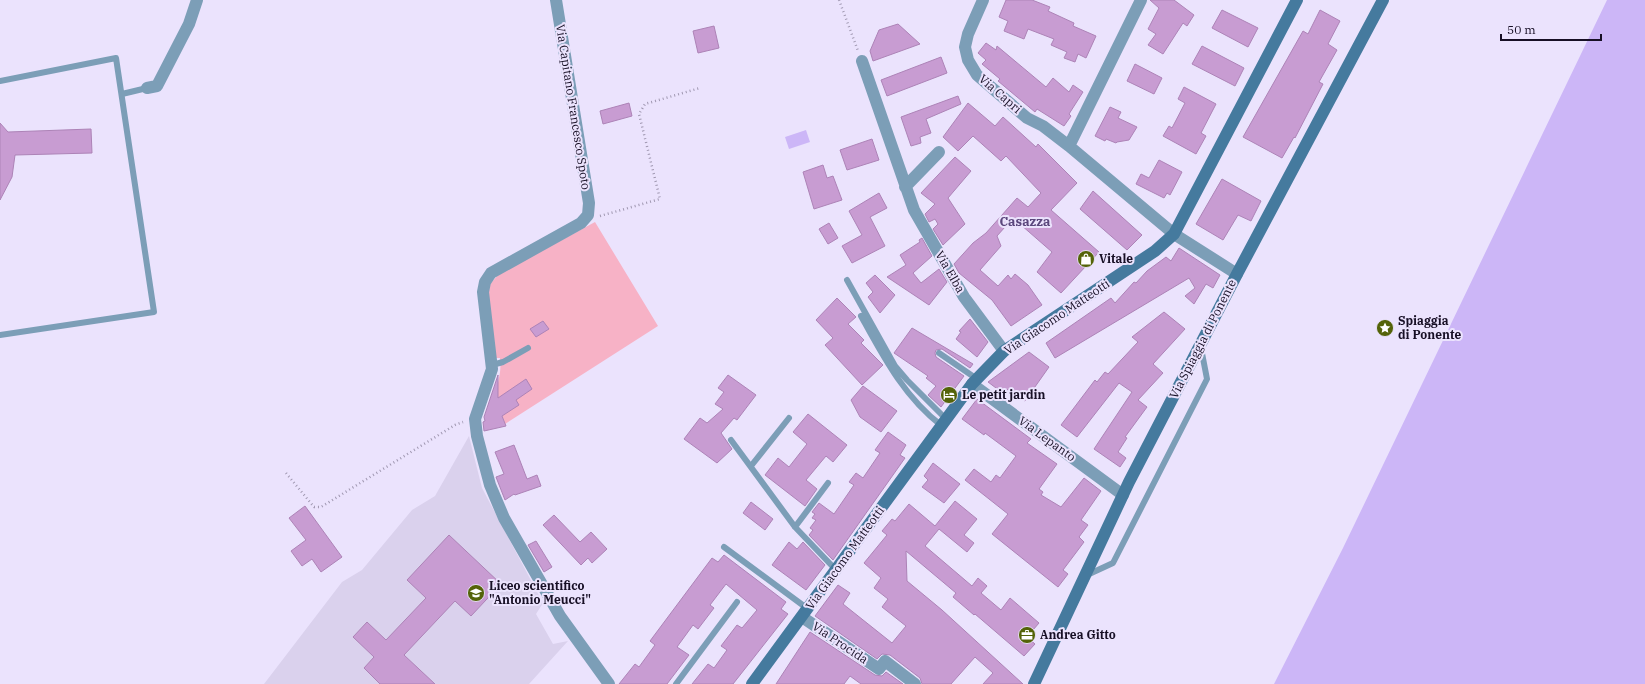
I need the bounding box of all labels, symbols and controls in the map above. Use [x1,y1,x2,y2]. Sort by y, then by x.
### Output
scale bar [1501,16,1601,42]
text: 50 m [1507,22,1536,37]
street label: Via Capitano Francesco Spoto [553,23,594,191]
street label: Via Capri [976,71,1025,116]
district label: Casazza [1000,213,1051,230]
street label: Via Elba [932,248,969,296]
shop icon: Vitale [1076,249,1096,269]
place label: Vitale [1099,251,1133,266]
street label: Via Giacomo Matteotti [1001,276,1113,358]
street label: Via Spiaggia di Ponente [1166,277,1239,401]
place label: Spiaggia di Ponente [1398,313,1461,342]
place icon: Spiaggia di Ponente [1375,318,1395,338]
hotel icon: Le petit jardin [939,385,959,405]
place label: Le petit jardin [962,387,1046,402]
street label: Via Lepanto [1016,413,1079,465]
street label: Via Giacomo Matteotti [802,503,887,612]
place label: Liceo scientifico "Antonio Meucci" [489,578,591,607]
school or university icon: Liceo scientifico "Antonio Meucci" [466,583,486,603]
street label: Via Procida [809,618,871,667]
office icon: Andrea Gitto [1017,625,1037,645]
place label: Andrea Gitto [1040,627,1116,642]

